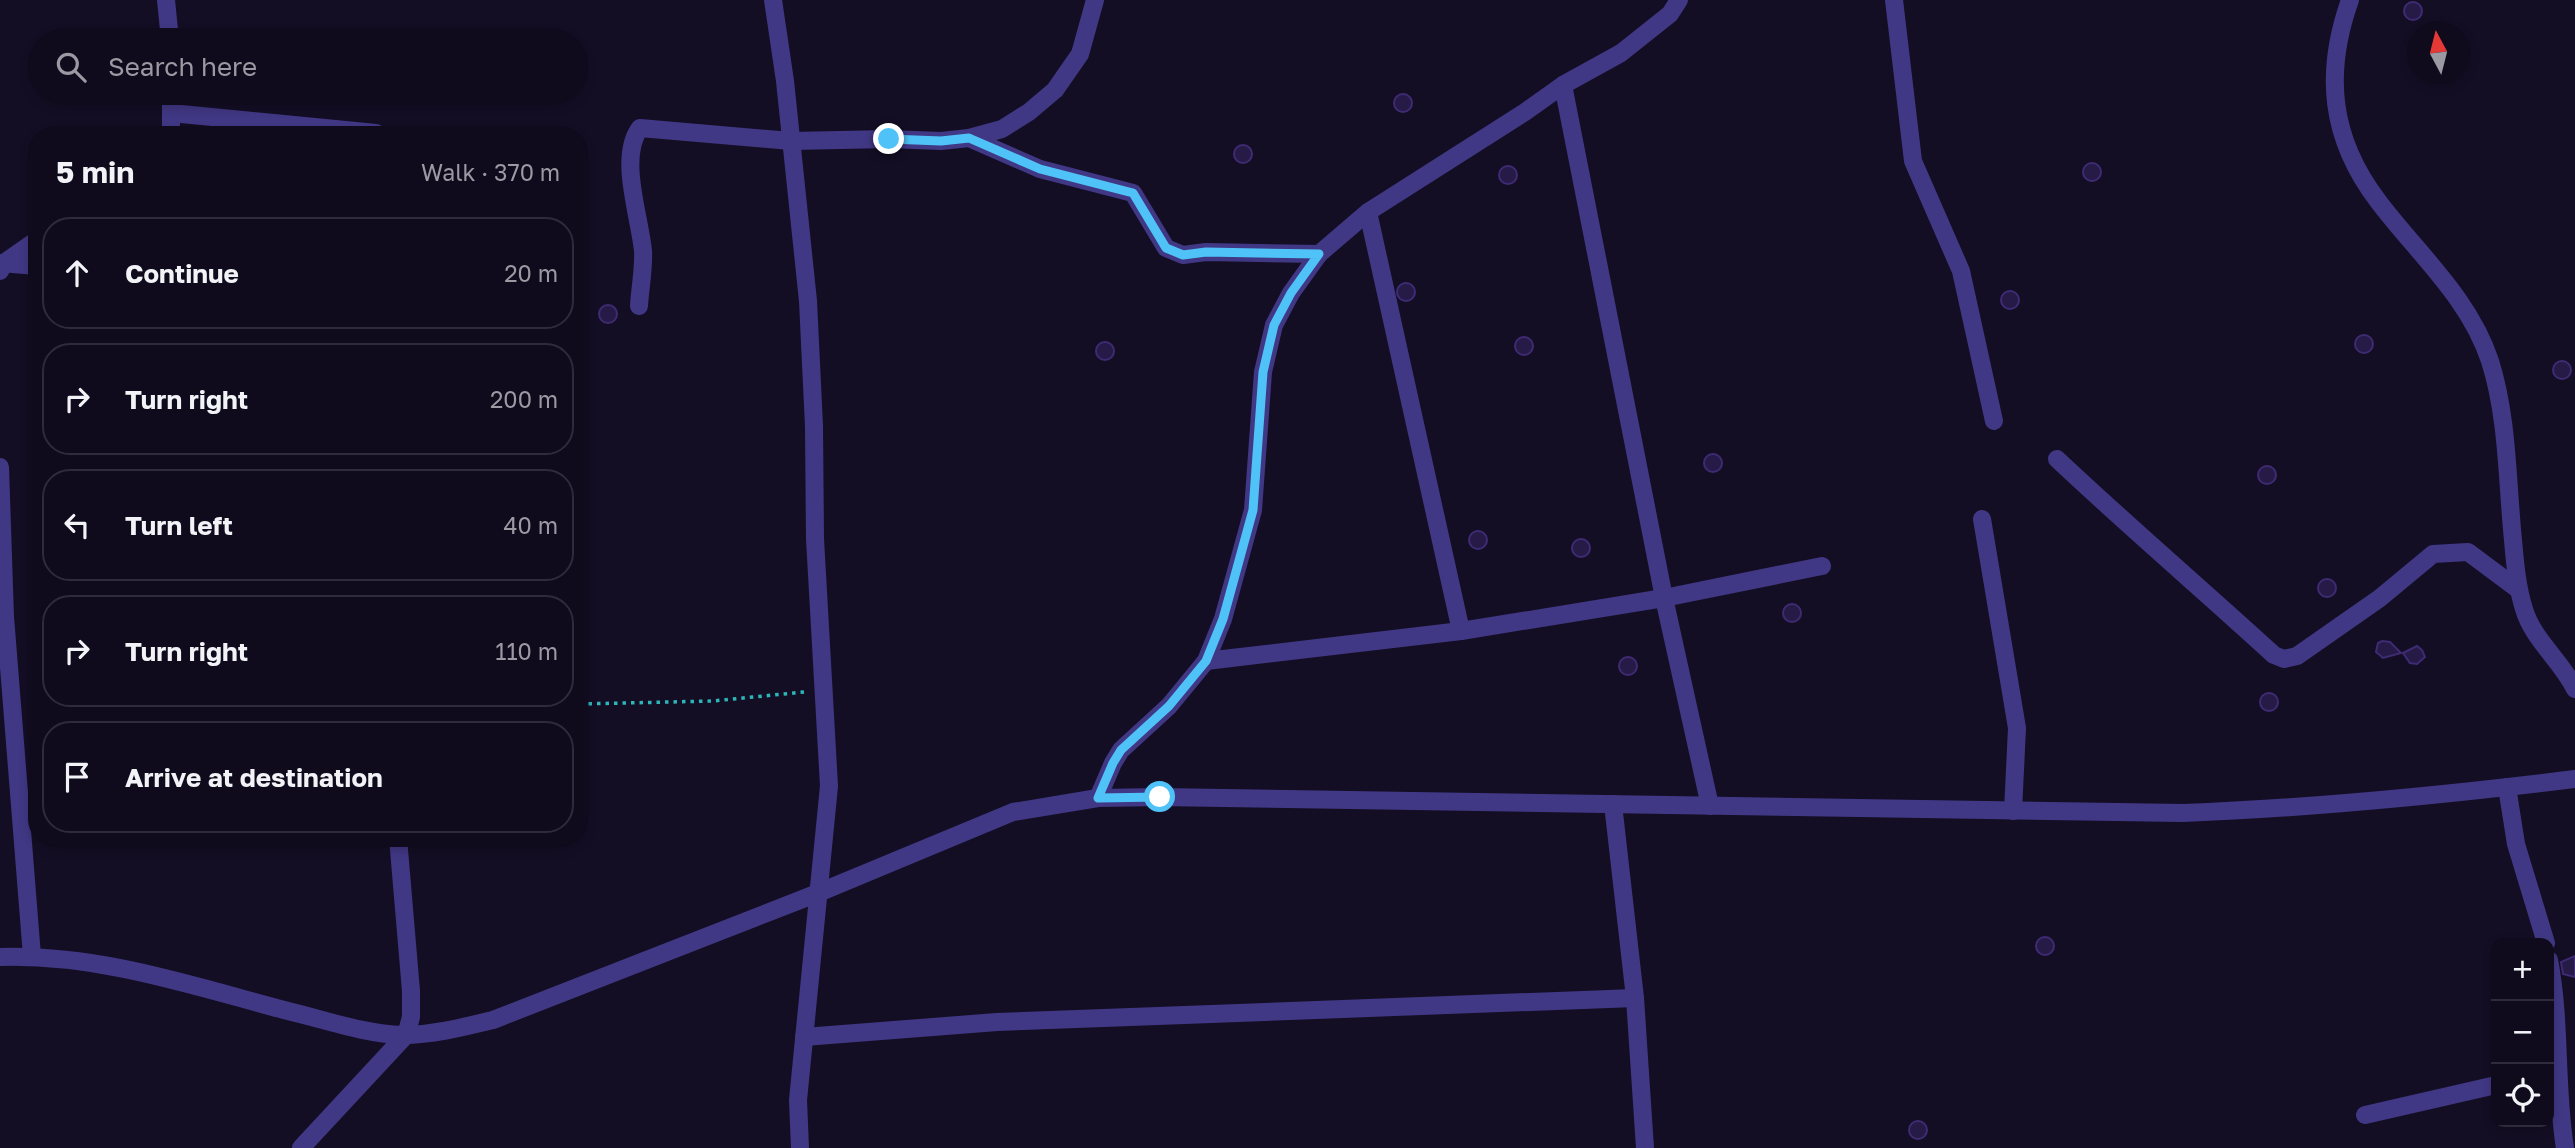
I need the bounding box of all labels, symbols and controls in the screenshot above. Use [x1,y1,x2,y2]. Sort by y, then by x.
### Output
north arrow [2407,21,2470,84]
search box [28,28,588,105]
icon: search [52,48,90,86]
text: Search here [108,51,257,82]
route end [873,123,904,154]
text: 5 min [56,154,134,190]
text: Walk · 370 m [421,158,560,186]
icon: ahead [58,254,96,292]
text: Continue [125,258,239,289]
text: 20 m [504,259,558,287]
icon: right [58,380,96,418]
text: Turn right [125,384,248,415]
text: 200 m [490,385,558,413]
icon: left [58,506,96,544]
text: Turn left [125,510,233,541]
text: 40 m [504,511,558,539]
icon: right [58,632,96,670]
text: Turn right [125,636,248,667]
text: 110 m [495,637,558,665]
icon: arrive [58,758,96,796]
text: Arrive at destination [125,762,383,793]
route start [1144,781,1175,812]
map controls [2491,938,2554,1127]
button: + [2491,938,2554,1001]
button: − [2491,1001,2554,1064]
button: locate [2491,1064,2554,1127]

